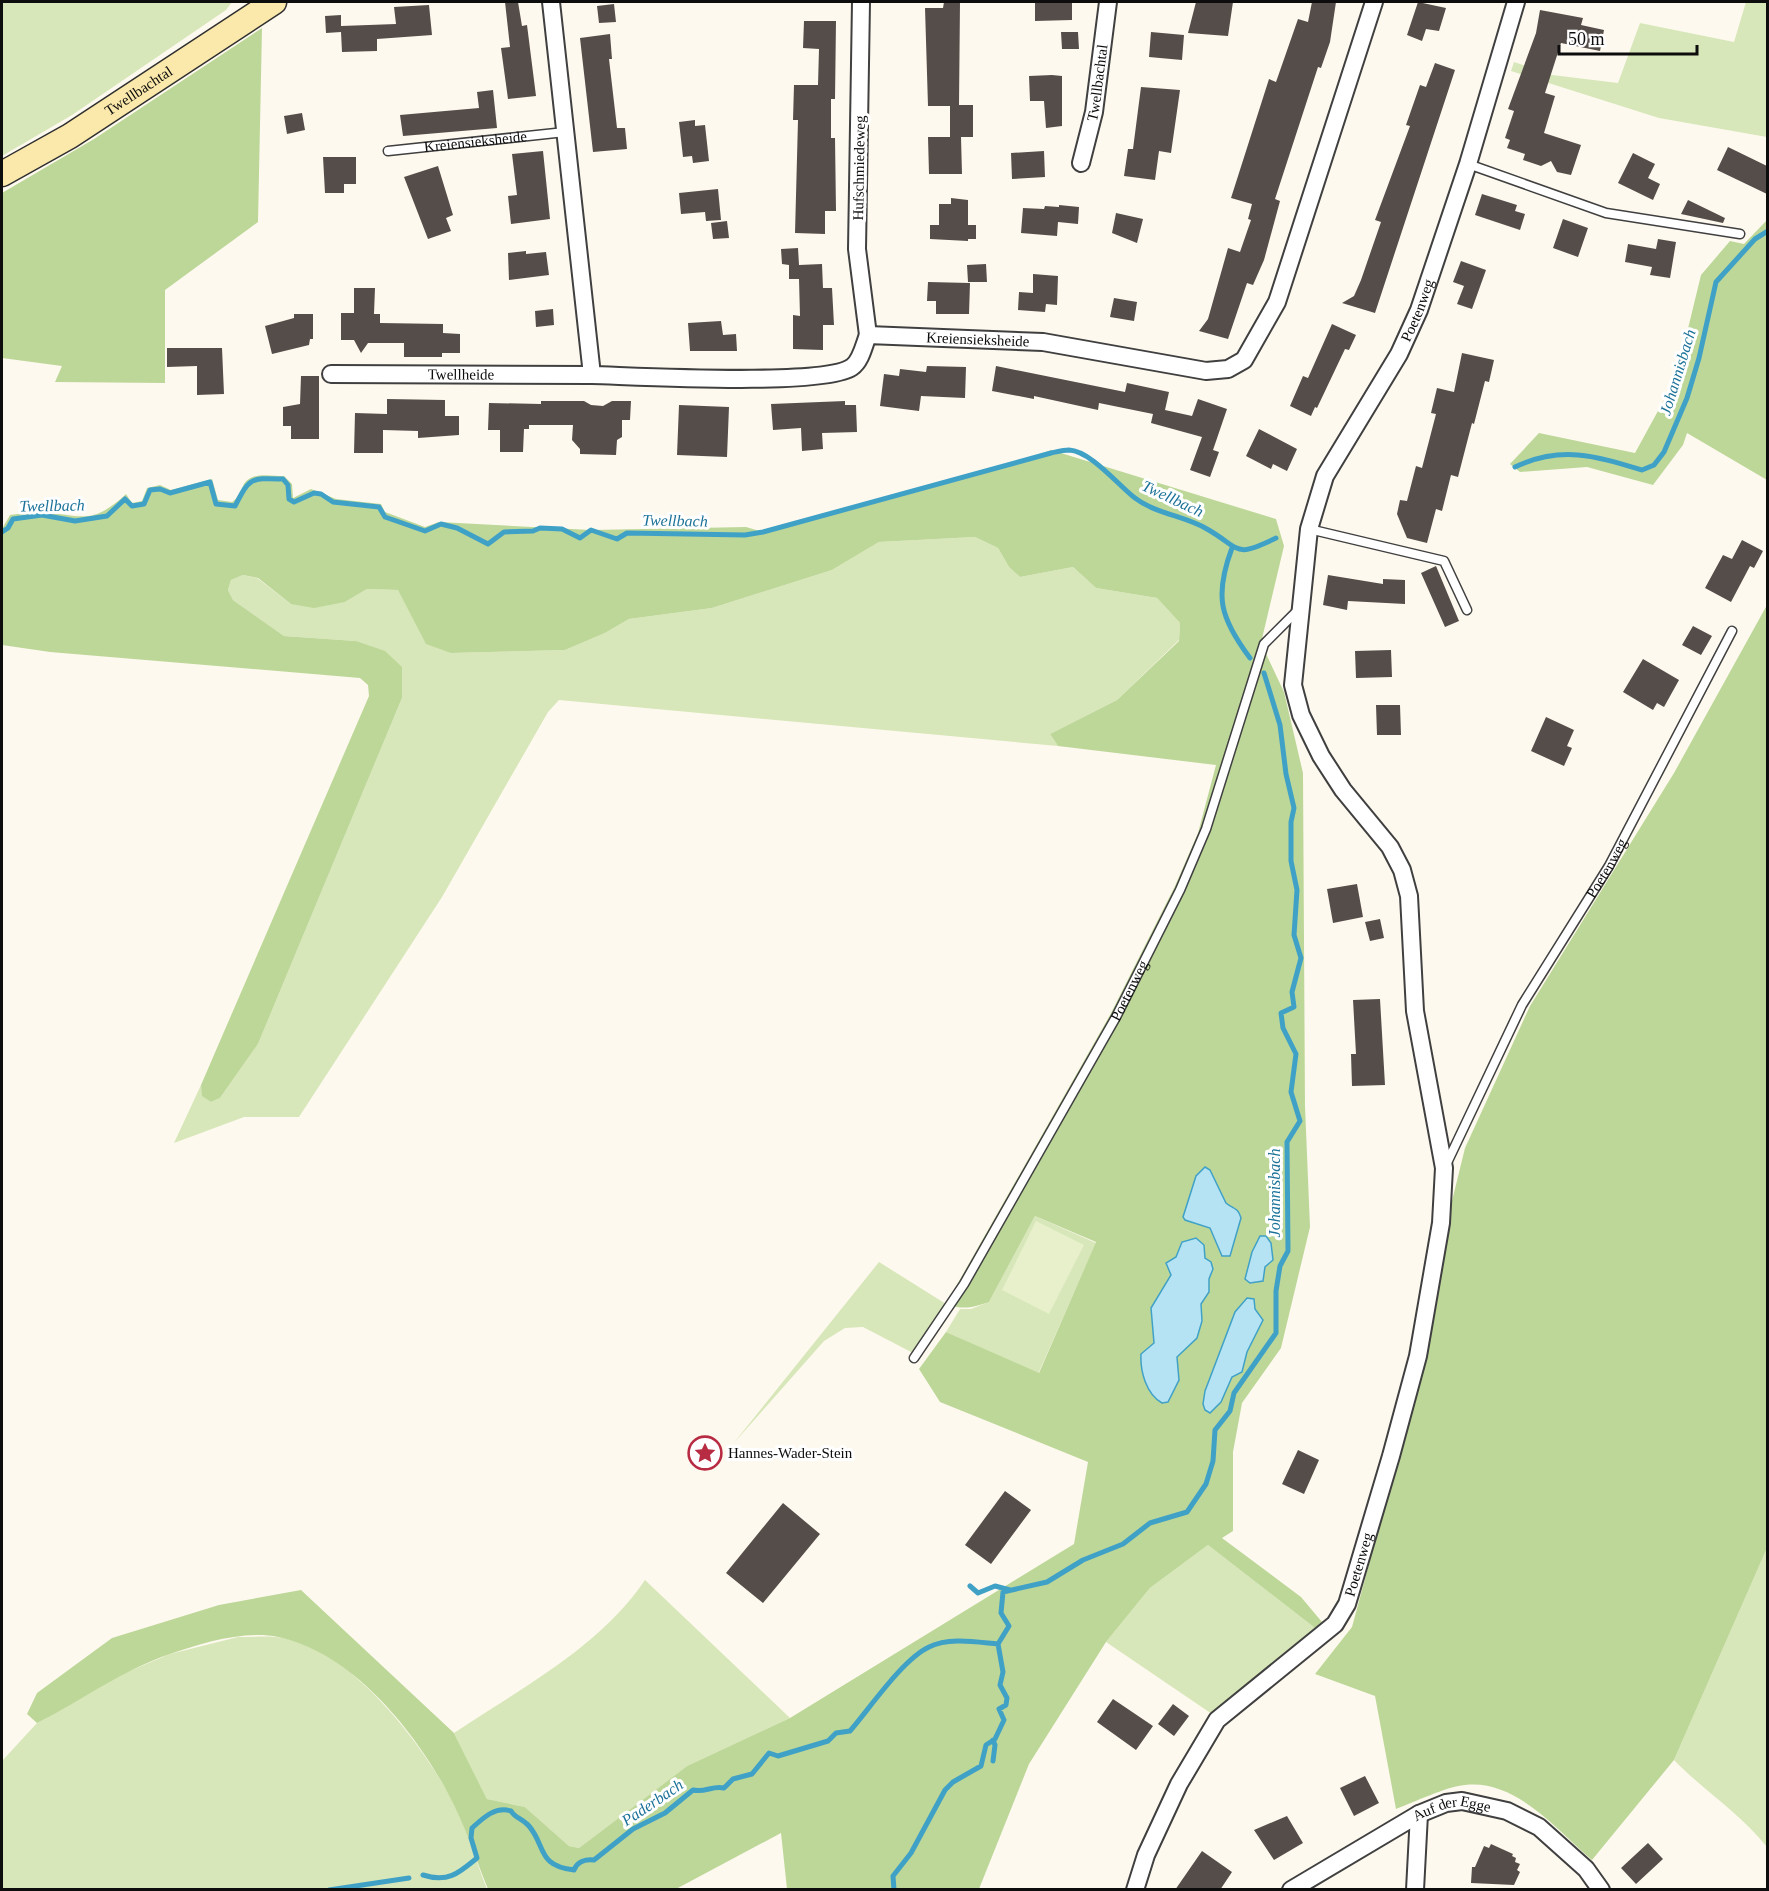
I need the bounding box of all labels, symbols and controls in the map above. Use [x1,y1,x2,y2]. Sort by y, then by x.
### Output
scale bar [1559,18,1697,56]
text: 50 m [1568,29,1605,49]
street label: Twellbachtal [1084,43,1111,123]
street label: Twellbachtal [102,63,175,119]
street label: Hufschmiedeweg [850,115,868,221]
street label: Kreiensieksheide [423,128,528,155]
street label: Poetenweg [1398,277,1437,344]
water label: Johannisbach [1656,327,1699,417]
street label: Kreiensieksheide [926,329,1030,349]
street label: Twellheide [428,366,495,383]
water label: Twellbach [1140,477,1206,520]
water label: Twellbach [19,496,85,515]
water label: Twellbach [642,511,708,530]
street label: Poetenweg [1583,835,1630,901]
street label: Poetenweg [1107,957,1151,1024]
water label: Johannisbach [1266,1149,1283,1237]
place icon: Hannes-Wader-Stein [687,1435,723,1471]
place label: Hannes-Wader-Stein [728,1445,853,1461]
street label: Poetenweg [1342,1530,1376,1598]
water label: Paderbach [618,1776,686,1830]
street label: Auf der Egge [1410,1793,1493,1824]

